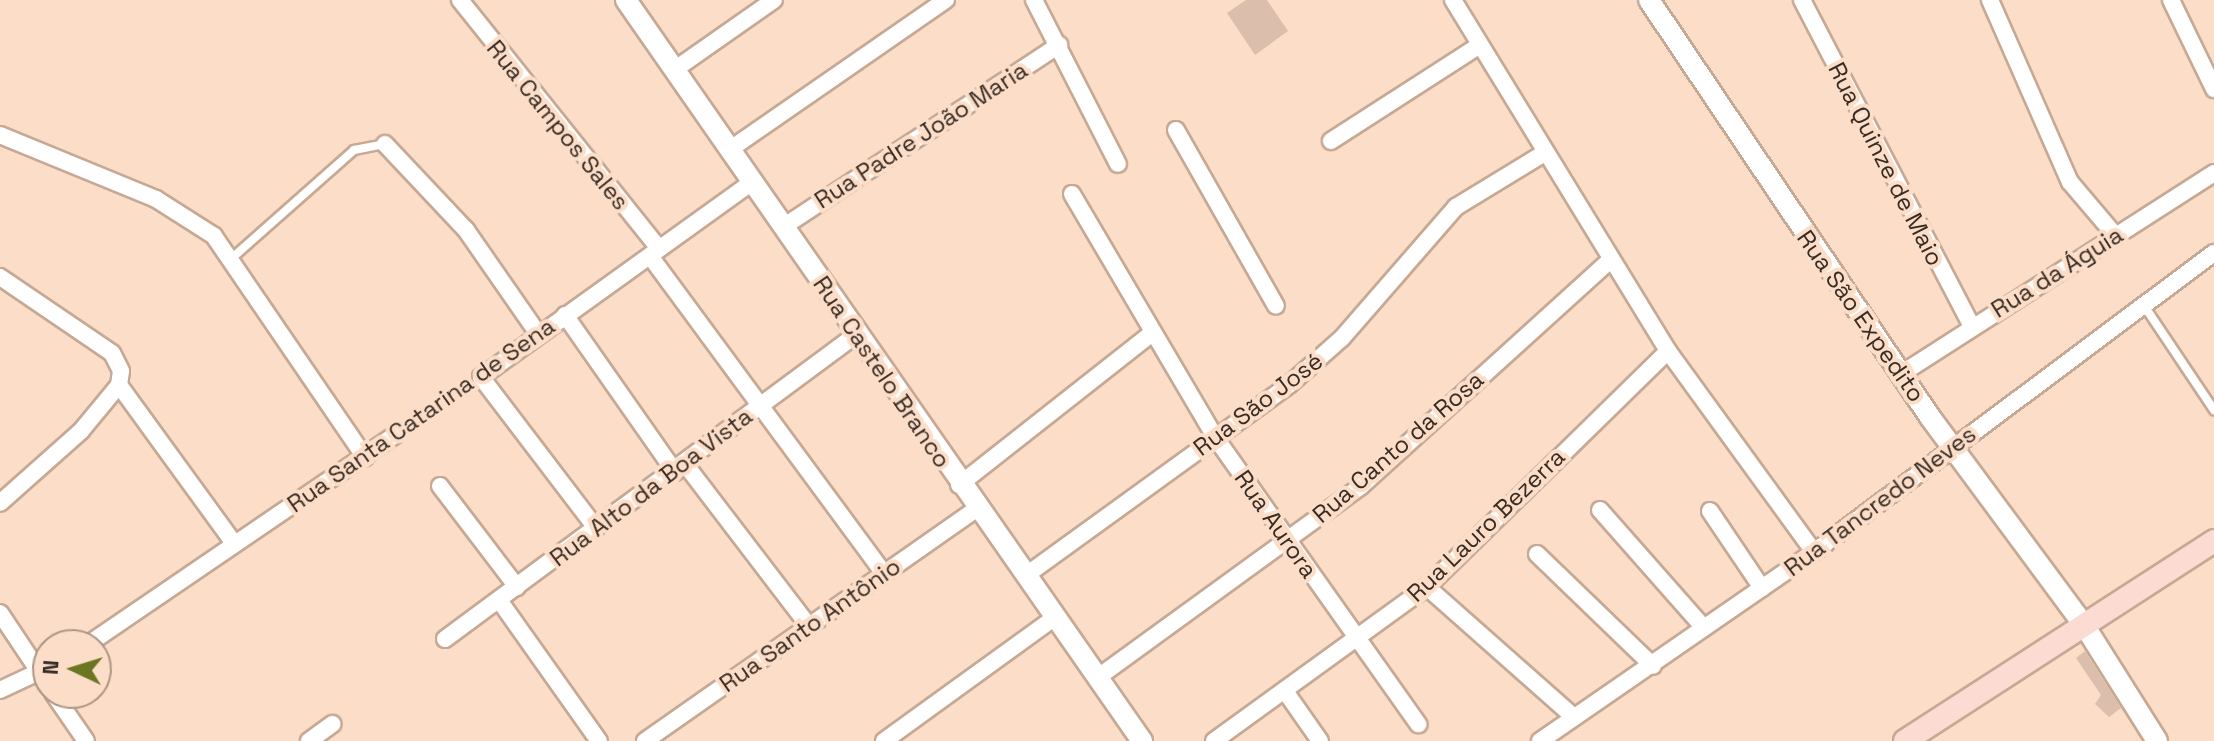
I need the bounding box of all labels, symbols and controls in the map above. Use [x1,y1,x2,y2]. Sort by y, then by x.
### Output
street label: Rua Campos Sales [481,34,635,216]
street label: Rua Padre João Maria [809,55,1033,215]
street label: Rua Quinze de Maio [1822,57,1950,271]
street label: Rua da Águia [1986,220,2128,324]
street label: Rua São Expedito [1791,225,1931,407]
street label: Rua Castelo Branco [807,271,957,473]
street label: Rua Santa Catarina de Sena [282,312,560,518]
street label: Rua São José [1188,346,1328,462]
street label: Rua Canto da Rosa [1307,365,1489,529]
street label: Rua Alto da Boa Vista [544,401,758,573]
street label: Rua Tancredo Neves [1778,419,1982,583]
street label: Rua Lauro Bezerra [1401,442,1571,608]
street label: Rua Aurora [1228,464,1324,584]
street label: Rua Santo Antônio [714,552,906,698]
north arrow [32,629,112,709]
text: N [36,659,65,676]

